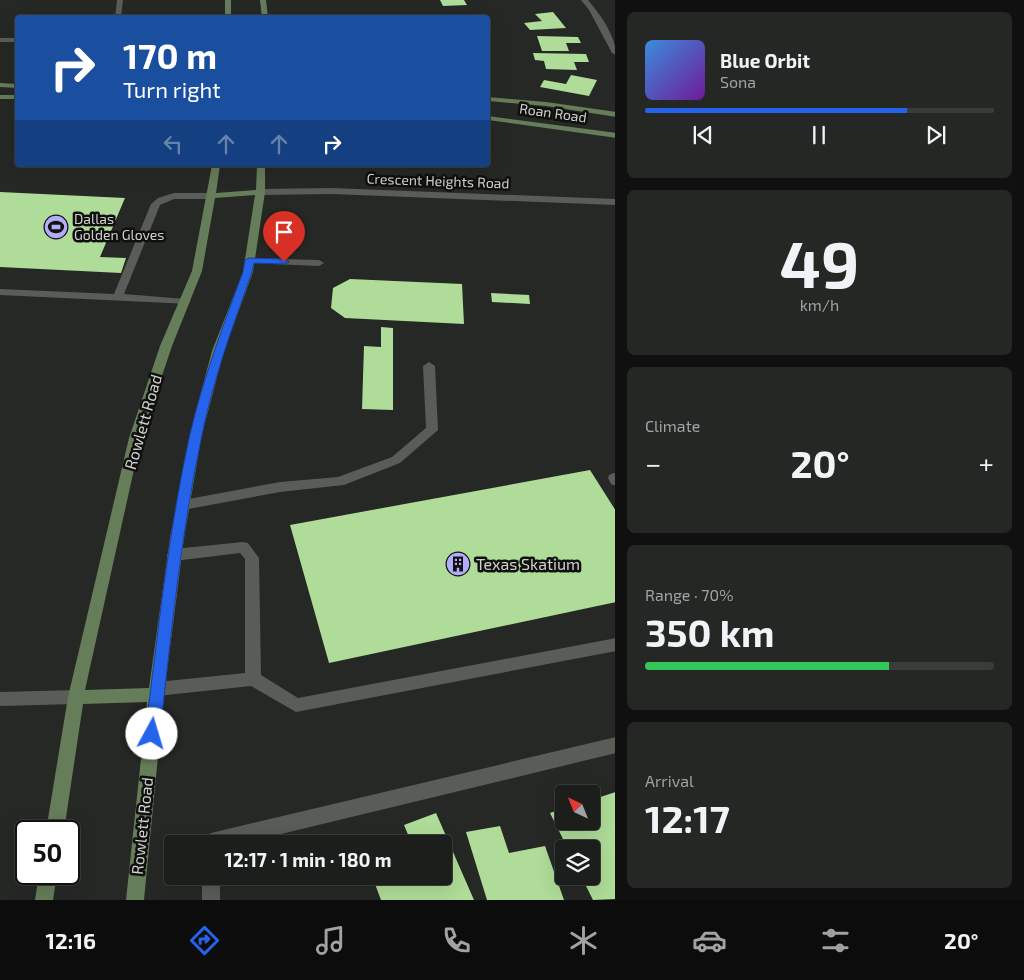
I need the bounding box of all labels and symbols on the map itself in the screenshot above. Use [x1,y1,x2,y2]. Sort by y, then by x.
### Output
street label: Roan Road [518,99,588,126]
street label: Crescent Heights Road [366,170,510,191]
place label: Dallas Golden Gloves [74,210,164,243]
pin [263,211,305,262]
sports icon: Dallas Golden Gloves [43,214,69,240]
street label: Rowlett Road [120,372,165,472]
building icon: Texas Skatium [445,551,471,577]
place label: Texas Skatium [476,554,580,573]
position arrow [125,707,177,759]
street label: Rowlett Road [127,776,156,876]
north arrow [555,785,600,830]
speed limit sign: 50 [15,820,80,885]

